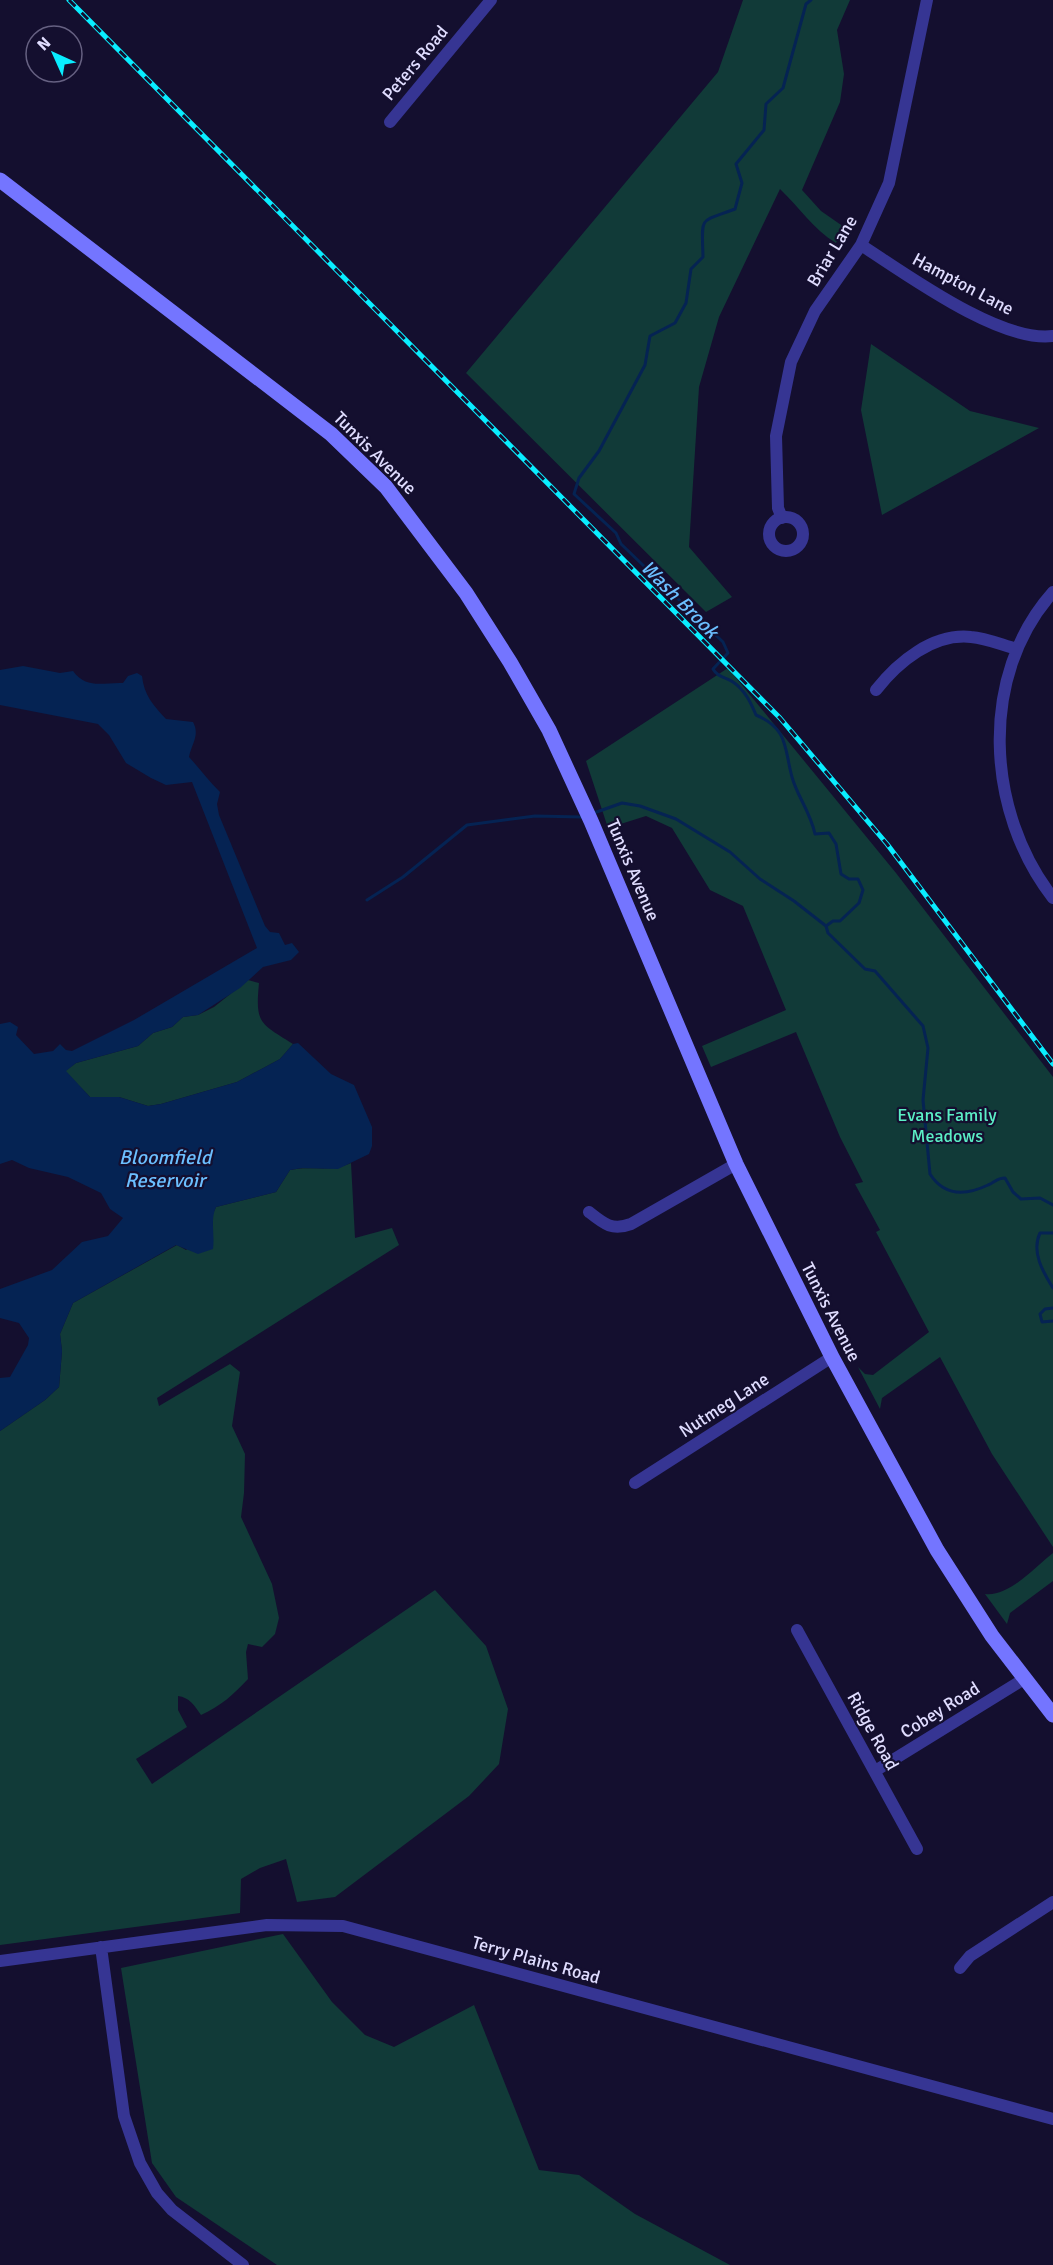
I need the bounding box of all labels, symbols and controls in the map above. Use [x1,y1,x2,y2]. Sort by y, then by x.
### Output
street label: Peters Road [377,21,453,105]
north arrow [24,24,84,84]
text: N [33,33,55,55]
street label: Briar Lane [802,211,862,291]
street label: Hampton Lane [909,248,1017,320]
street label: Tunxis Avenue [329,407,421,499]
water label: Wash Brook [635,555,725,645]
street label: Tunxis Avenue [602,816,664,924]
park label: Evans Family Meadows [897,1104,997,1147]
water label: Bloomfield Reservoir [119,1145,214,1193]
street label: Tunxis Avenue [797,1259,865,1365]
street label: Nutmeg Lane [675,1368,773,1442]
street label: Cobey Road [896,1677,984,1743]
street label: Ridge Road [842,1688,904,1774]
street label: Terry Plains Road [469,1931,603,1989]

